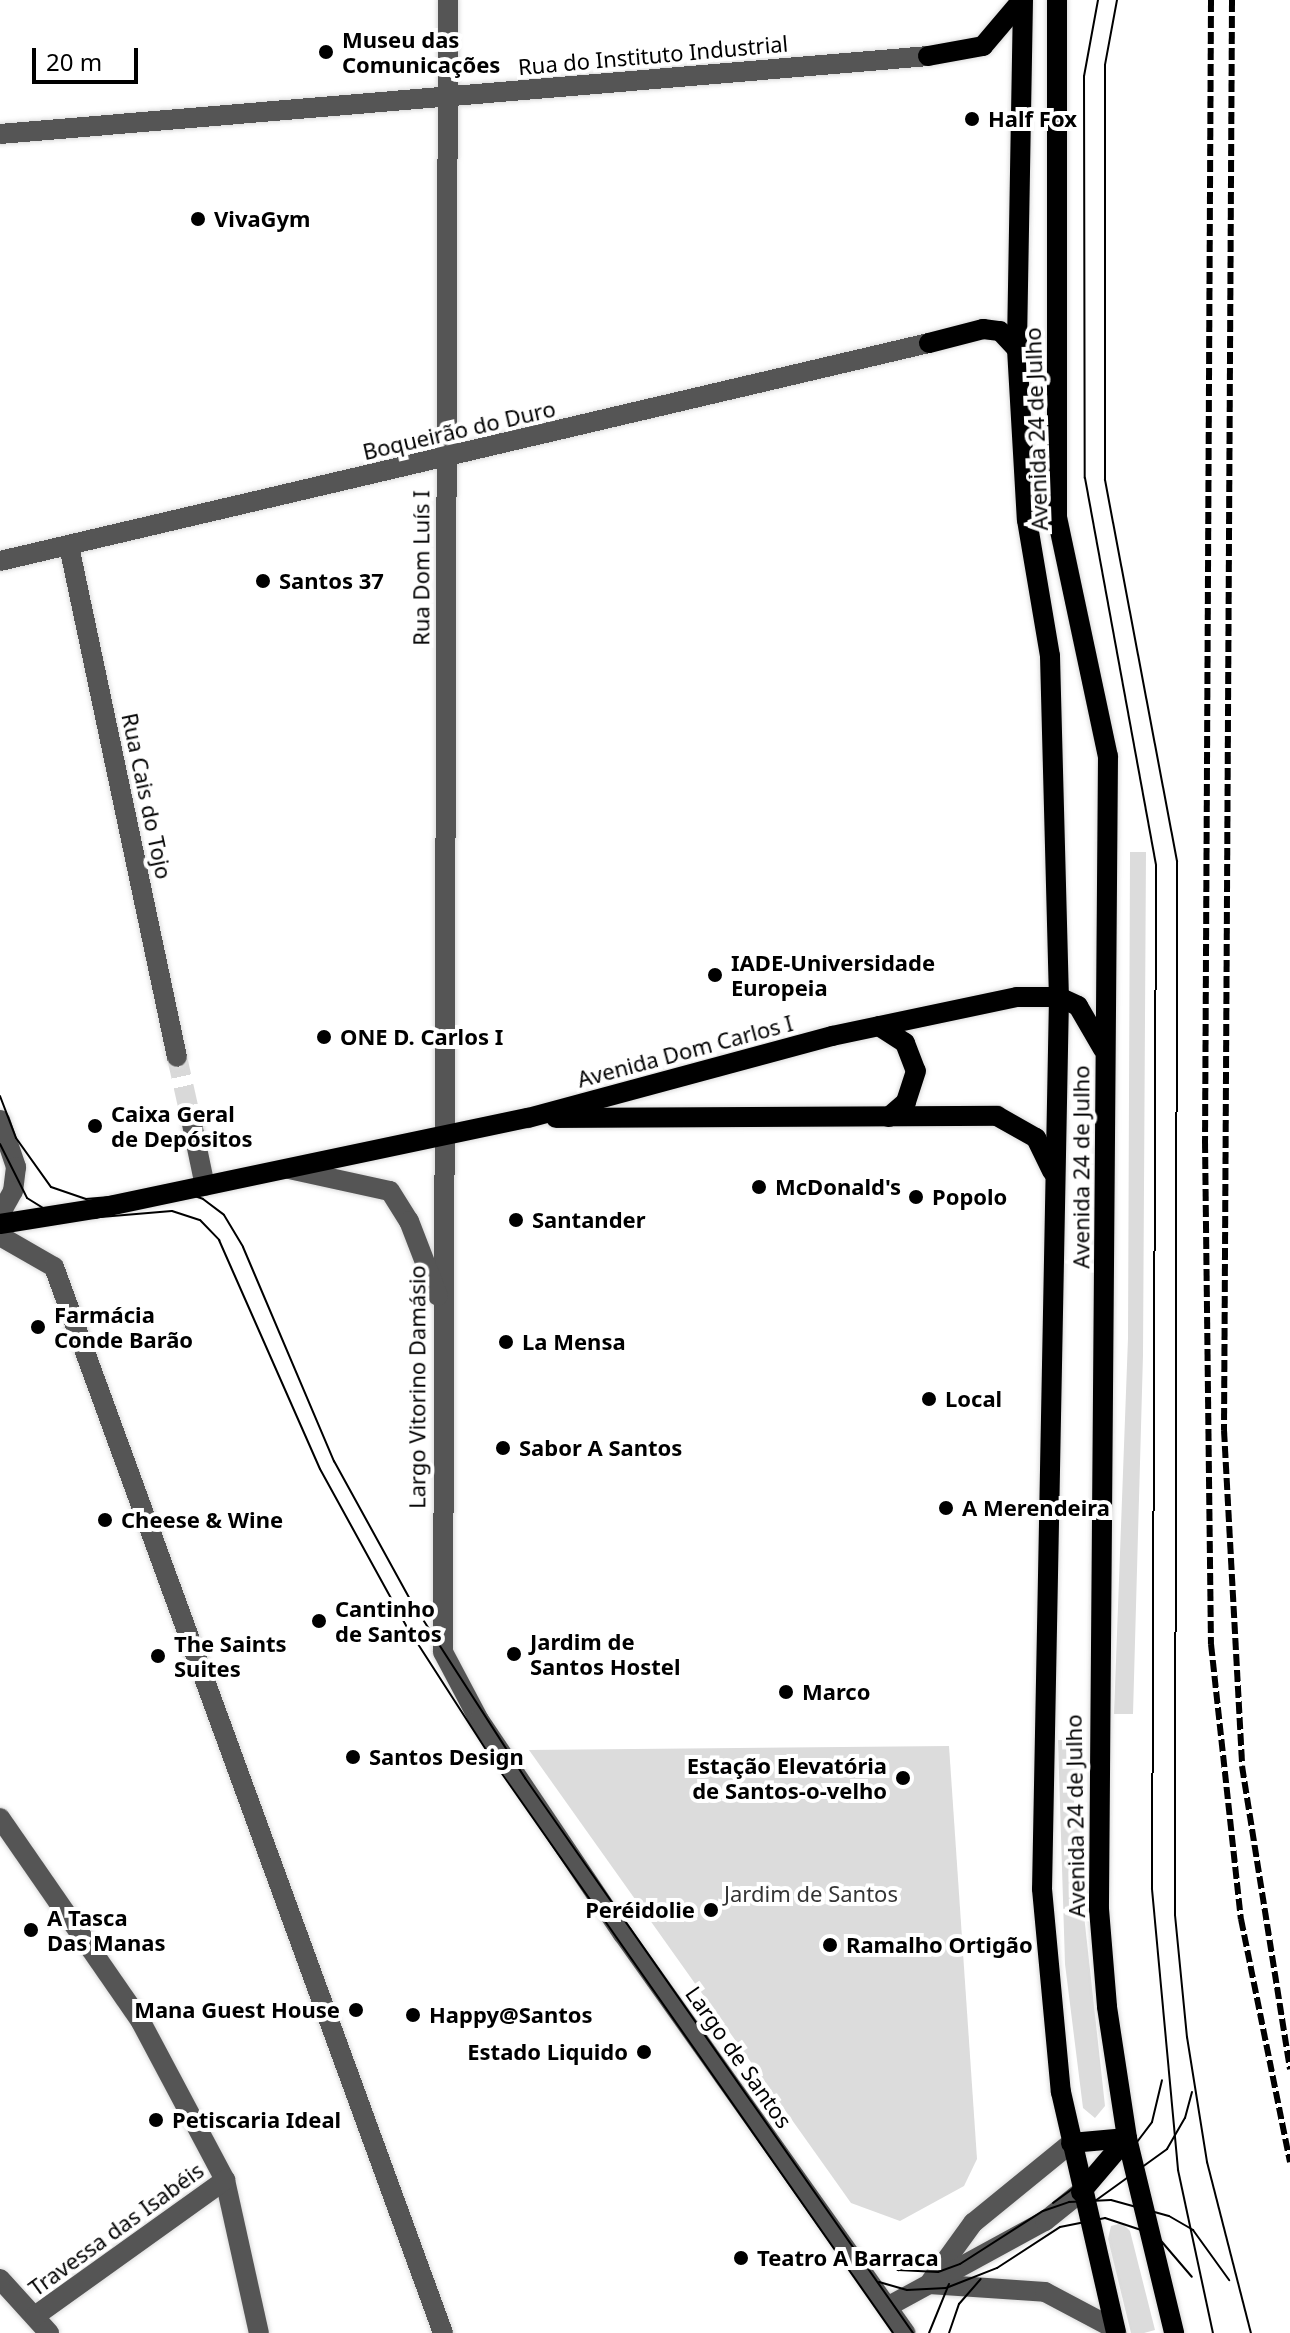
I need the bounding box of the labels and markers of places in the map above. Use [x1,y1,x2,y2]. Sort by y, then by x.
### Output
place label: Museu das Comunicações [342,26,500,78]
marker: Museu das Comunicações [317,43,335,61]
place label: Half Fox [988,106,1077,132]
marker: Half Fox [963,110,981,128]
place label: VivaGym [214,206,311,232]
marker: VivaGym [189,210,207,228]
place label: Santos 37 [279,568,384,594]
marker: Santos 37 [254,572,272,590]
place label: IADE-Universidade Europeia [731,949,935,1000]
marker: IADE-Universidade Europeia [706,966,724,984]
place label: ONE D. Carlos I [340,1024,503,1050]
marker: ONE D. Carlos I [315,1028,333,1046]
place label: Caixa Geral de Depósitos [111,1100,253,1152]
marker: Caixa Geral de Depósitos [86,1117,104,1135]
place label: McDonald's [775,1174,901,1200]
marker: McDonald's [750,1178,768,1196]
place label: Popolo [932,1184,1007,1210]
marker: Popolo [907,1188,925,1206]
place label: Santander [532,1207,645,1233]
marker: Santander [507,1211,525,1229]
place label: Farmácia Conde Barão [54,1301,193,1352]
marker: Farmácia Conde Barão [29,1318,47,1336]
place label: La Mensa [522,1329,626,1355]
marker: La Mensa [497,1333,515,1351]
place label: Local [945,1386,1002,1412]
marker: Local [920,1390,938,1408]
place label: Sabor A Santos [519,1435,682,1461]
marker: Sabor A Santos [494,1439,512,1457]
place label: A Merendeira [962,1495,1110,1521]
marker: A Merendeira [937,1499,955,1517]
place label: Cheese & Wine [121,1507,283,1533]
marker: Cheese & Wine [96,1511,114,1529]
place label: Cantinho de Santos [335,1595,442,1646]
marker: Cantinho de Santos [310,1612,328,1630]
place label: Jardim de Santos Hostel [530,1628,681,1680]
place label: The Saints Suites [174,1630,287,1682]
marker: Jardim de Santos Hostel [505,1645,523,1663]
marker: The Saints Suites [149,1647,167,1665]
place label: Marco [802,1679,870,1705]
marker: Marco [777,1683,795,1701]
place label: Santos Design [369,1744,524,1770]
marker: Santos Design [344,1748,362,1766]
place label: Estação Elevatória de Santos-o-velho [687,1752,887,1804]
marker: Estação Elevatória de Santos-o-velho [894,1769,912,1787]
place label: Peréidolie [585,1897,695,1923]
marker: Peréidolie [702,1901,720,1919]
place label: A Tasca Das Manas [47,1904,165,1956]
marker: A Tasca Das Manas [22,1921,40,1939]
place label: Ramalho Ortigão [846,1932,1033,1958]
marker: Ramalho Ortigão [821,1936,839,1954]
place label: Mana Guest House [134,1997,340,2023]
marker: Mana Guest House [347,2001,365,2019]
place label: Happy@Santos [429,2002,593,2028]
marker: Happy@Santos [404,2006,422,2024]
place label: Estado Liquido [467,2039,628,2065]
marker: Estado Liquido [635,2043,653,2061]
place label: Petiscaria Ideal [172,2107,341,2133]
marker: Petiscaria Ideal [147,2111,165,2129]
place label: Teatro A Barraca [757,2245,939,2271]
marker: Teatro A Barraca [732,2249,750,2267]

